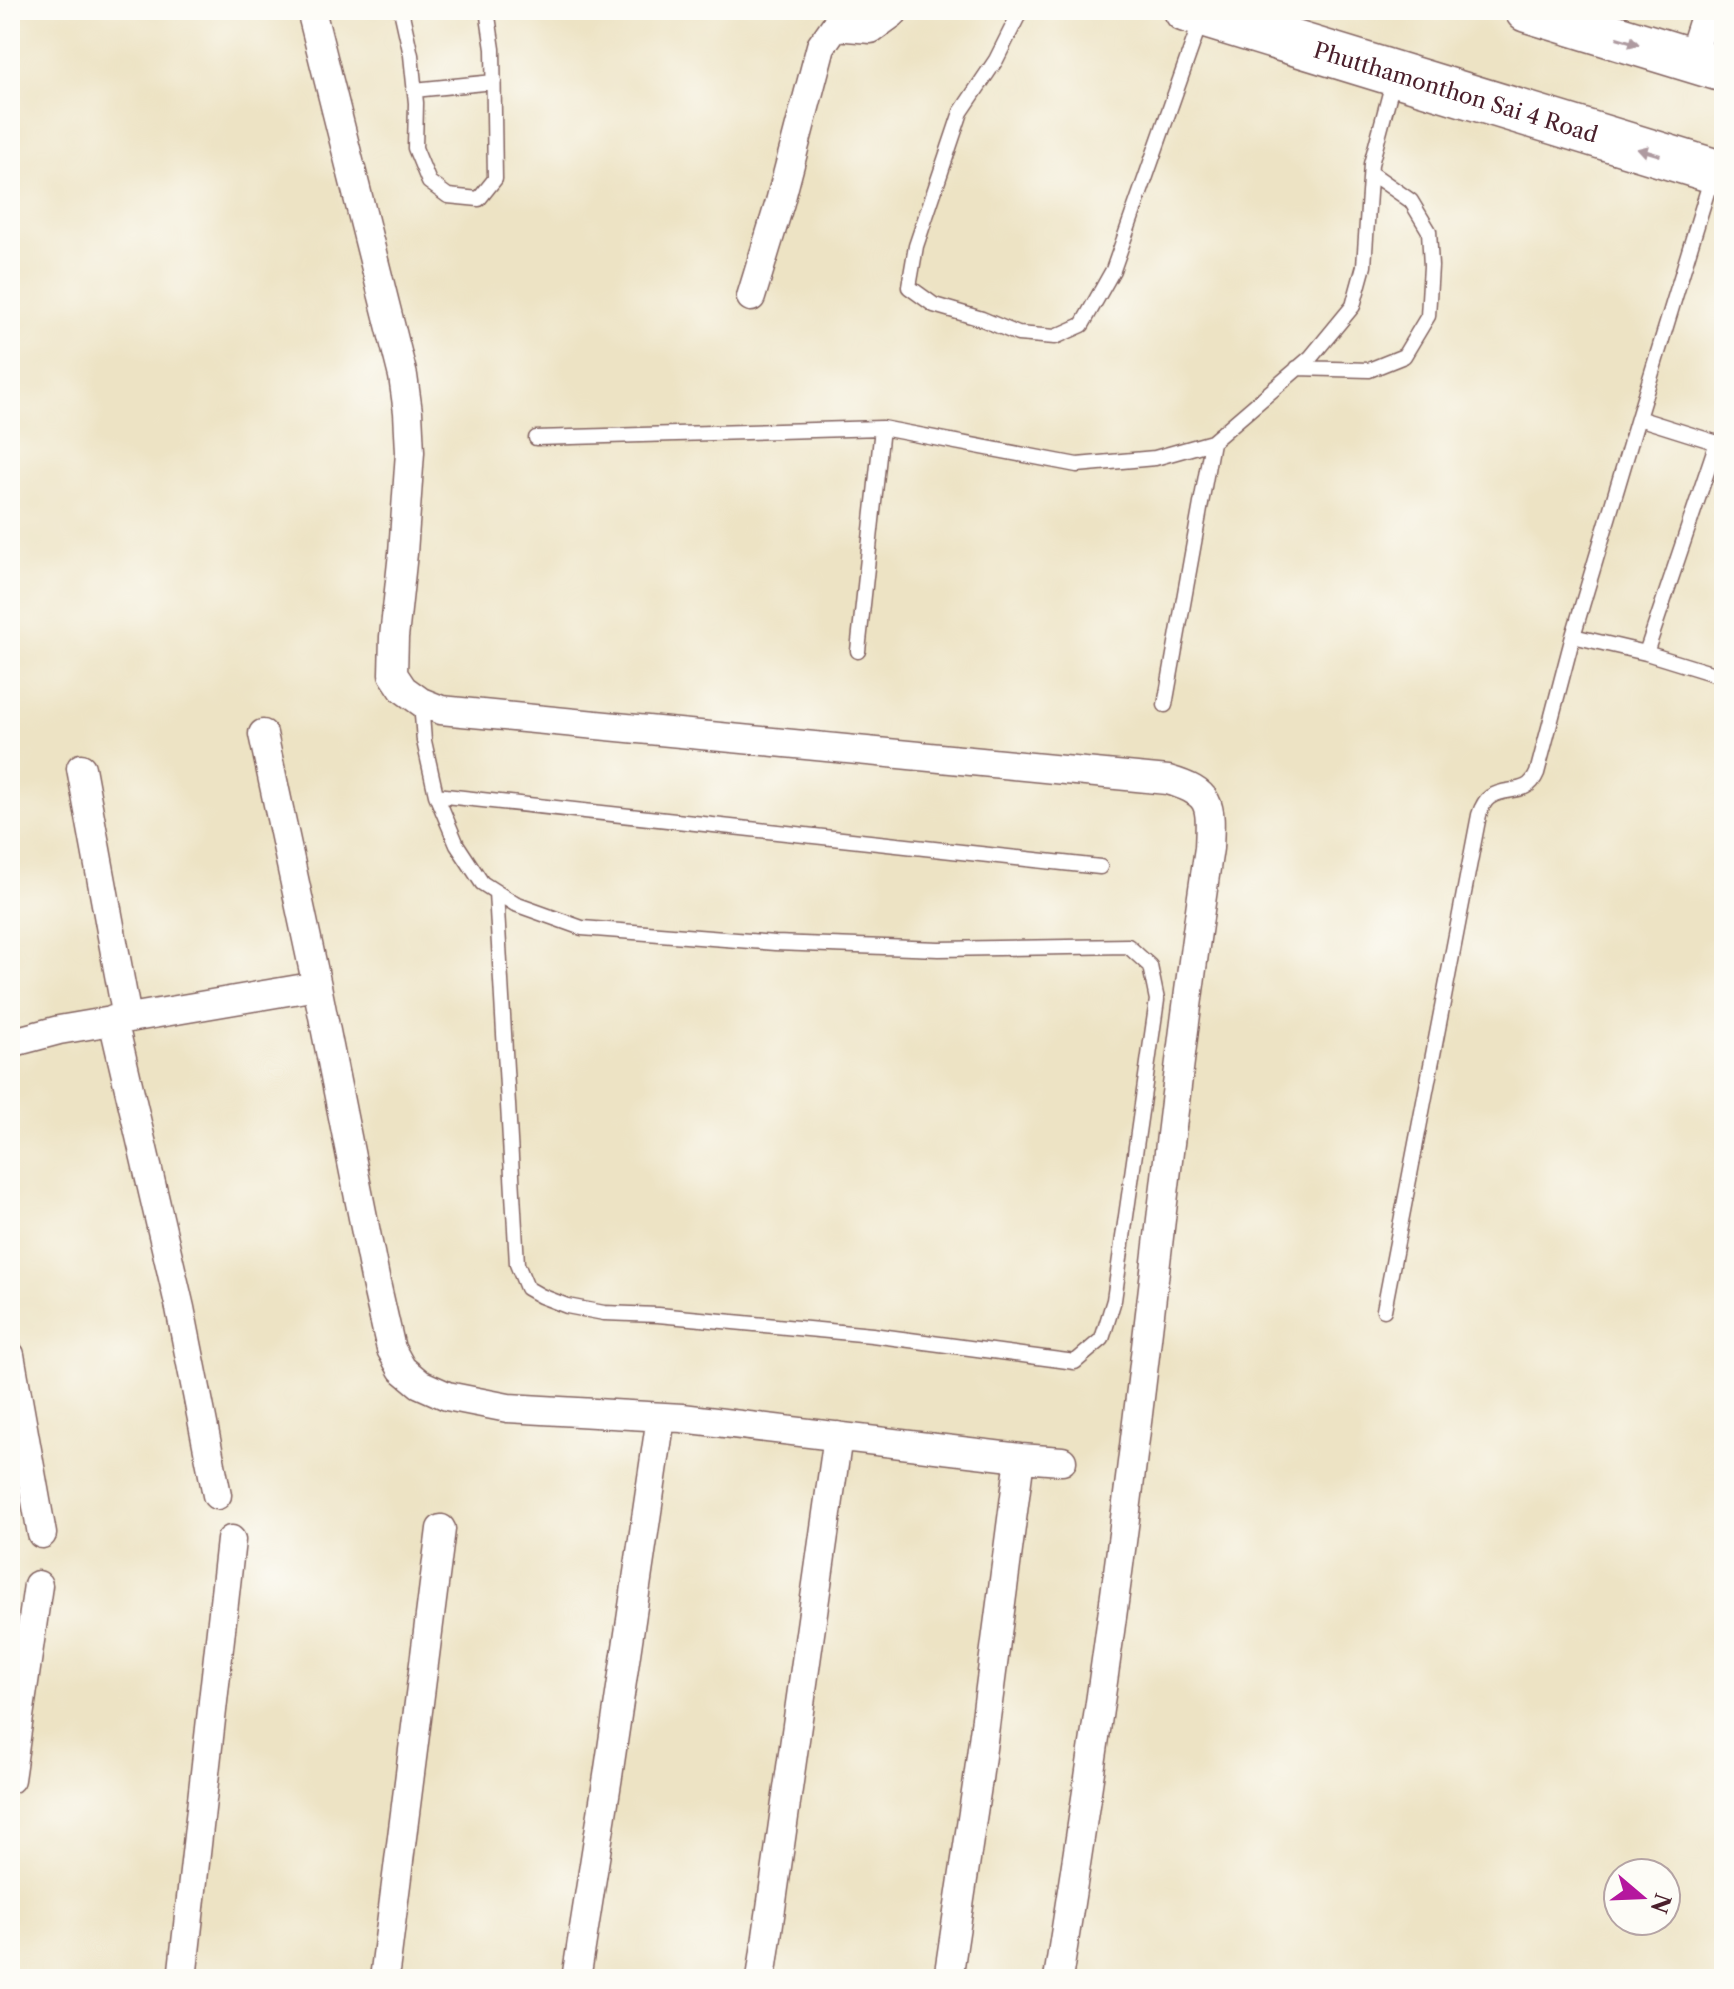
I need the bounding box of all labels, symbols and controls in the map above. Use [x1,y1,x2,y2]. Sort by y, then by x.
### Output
one-way arrow [1617,35,1641,48]
street label: Phutthamonthon Sai 4 Road [1310,36,1601,148]
one-way arrow [1637,145,1661,157]
north arrow [1602,1857,1682,1937]
text: N [1645,1890,1676,1917]

